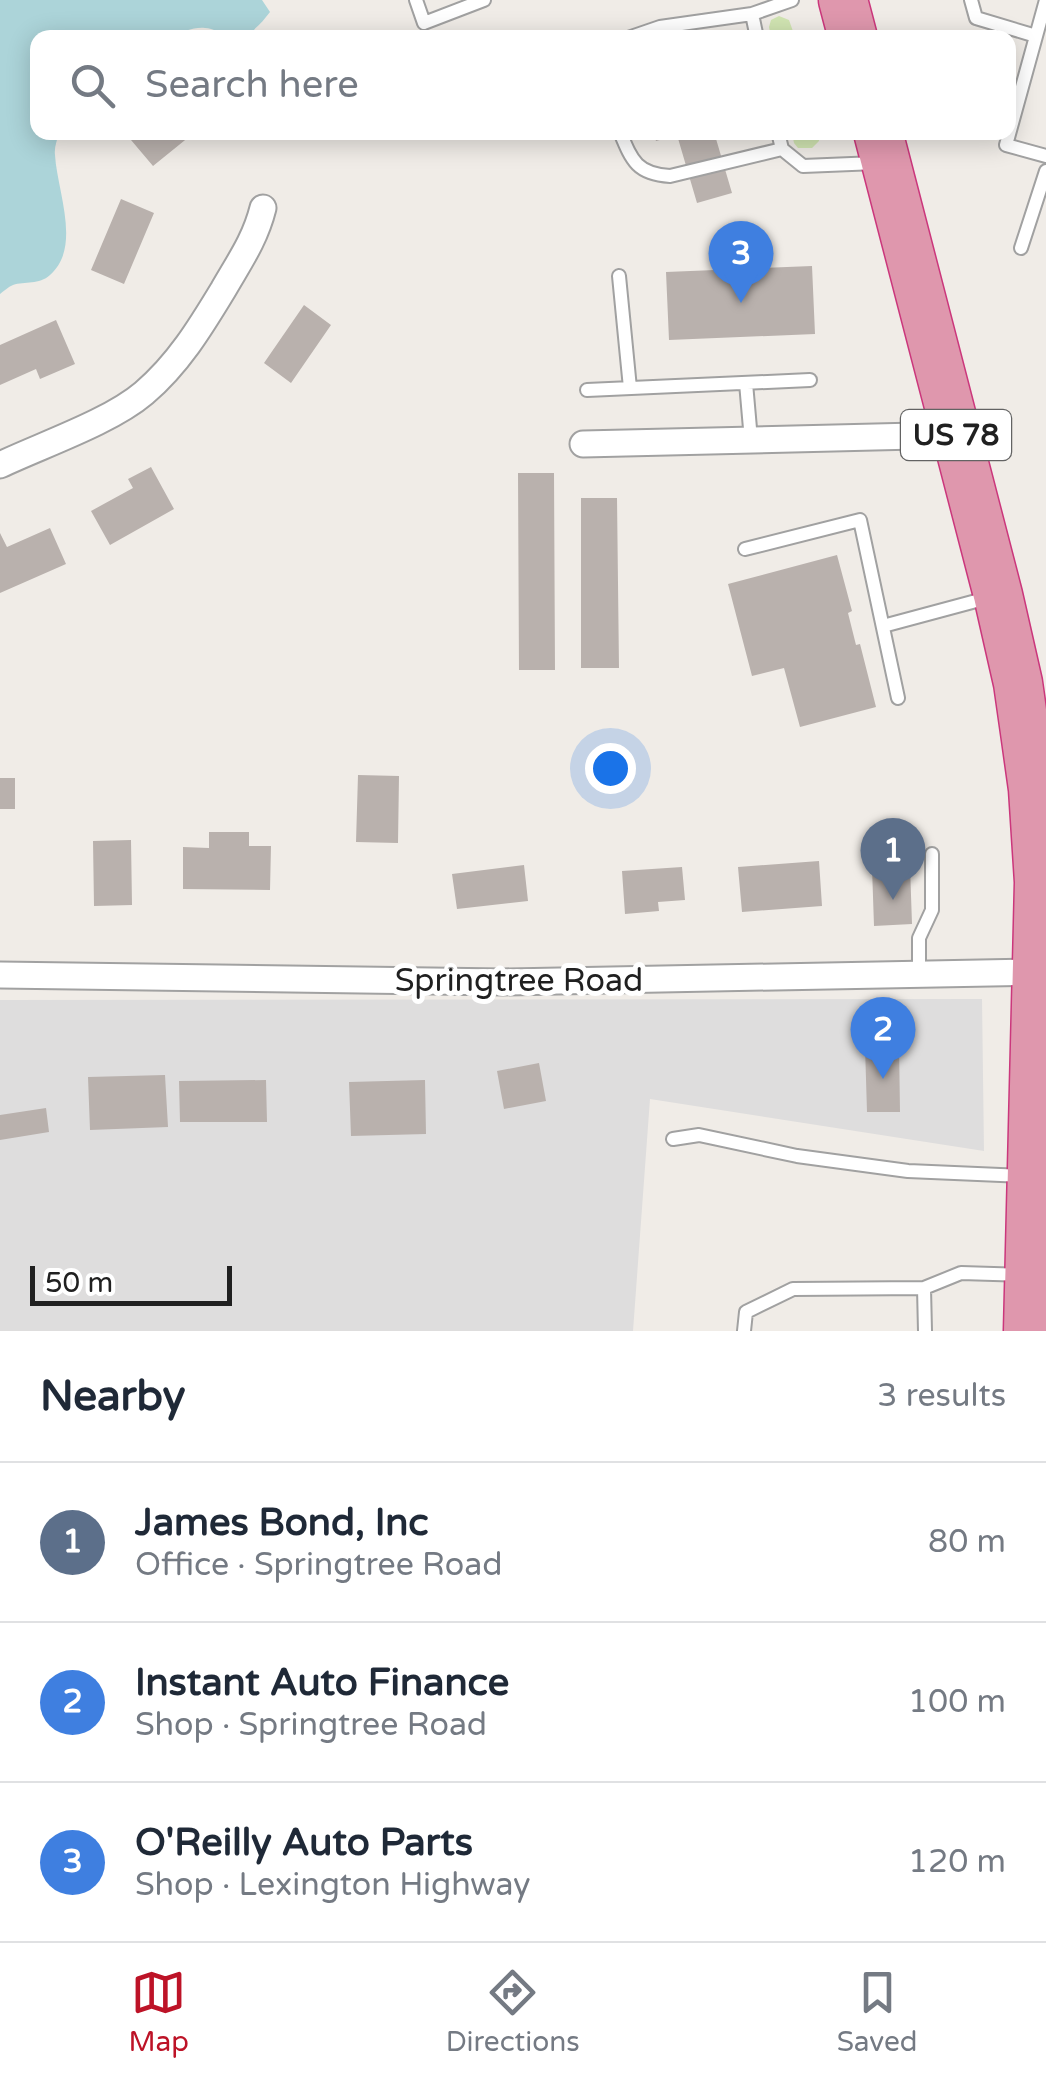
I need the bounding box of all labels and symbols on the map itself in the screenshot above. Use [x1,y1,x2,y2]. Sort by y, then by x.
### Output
pin: 3 [708,220,774,303]
road number: US 78 [901,410,1011,460]
your location [585,743,636,794]
pin: 1 [860,818,926,900]
street label: Springtree Road [395,962,643,1000]
pin: 2 [850,996,916,1079]
scale bar [30,1261,232,1306]

